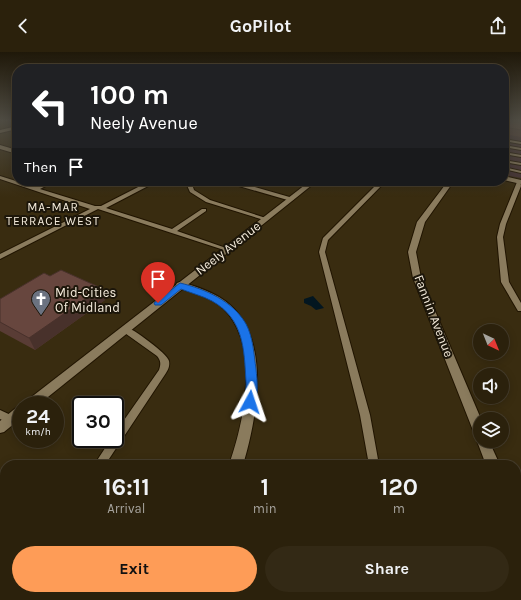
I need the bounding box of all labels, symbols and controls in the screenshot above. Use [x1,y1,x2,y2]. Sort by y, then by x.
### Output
icon: back [12,15,34,37]
text: GoPilot [230,15,291,37]
icon: share [487,15,509,37]
text: 100 m [90,78,169,111]
icon: left [24,80,76,132]
text: Neely Avenue [90,112,198,134]
icon: arrive [65,156,87,178]
text: Then [24,158,57,176]
district label: MA-MAR TERRACE WEST [6,200,100,228]
street label: Neely Avenue [193,218,264,278]
pin [141,262,175,303]
icon: arrive [147,268,169,290]
street label: Fannin Avenue [411,273,457,360]
place label: Mid-Cities Of Midland [55,285,120,315]
church icon: Mid-Cities Of Midland [30,288,52,316]
north arrow [473,324,509,360]
map controls [473,324,509,448]
button: sound [473,368,509,404]
position arrow [229,381,271,423]
speed limit sign: 30 [72,396,124,448]
text: 24 [26,405,50,428]
button: layers [473,412,509,448]
text: km/h [25,426,51,438]
text: 16:11 [103,473,150,501]
text: 1 [260,473,269,501]
text: 120 [380,473,418,501]
text: Arrival [107,501,145,516]
text: min [253,501,277,516]
text: m [393,501,405,516]
button: Exit [12,546,257,592]
button: Share [265,546,509,592]

